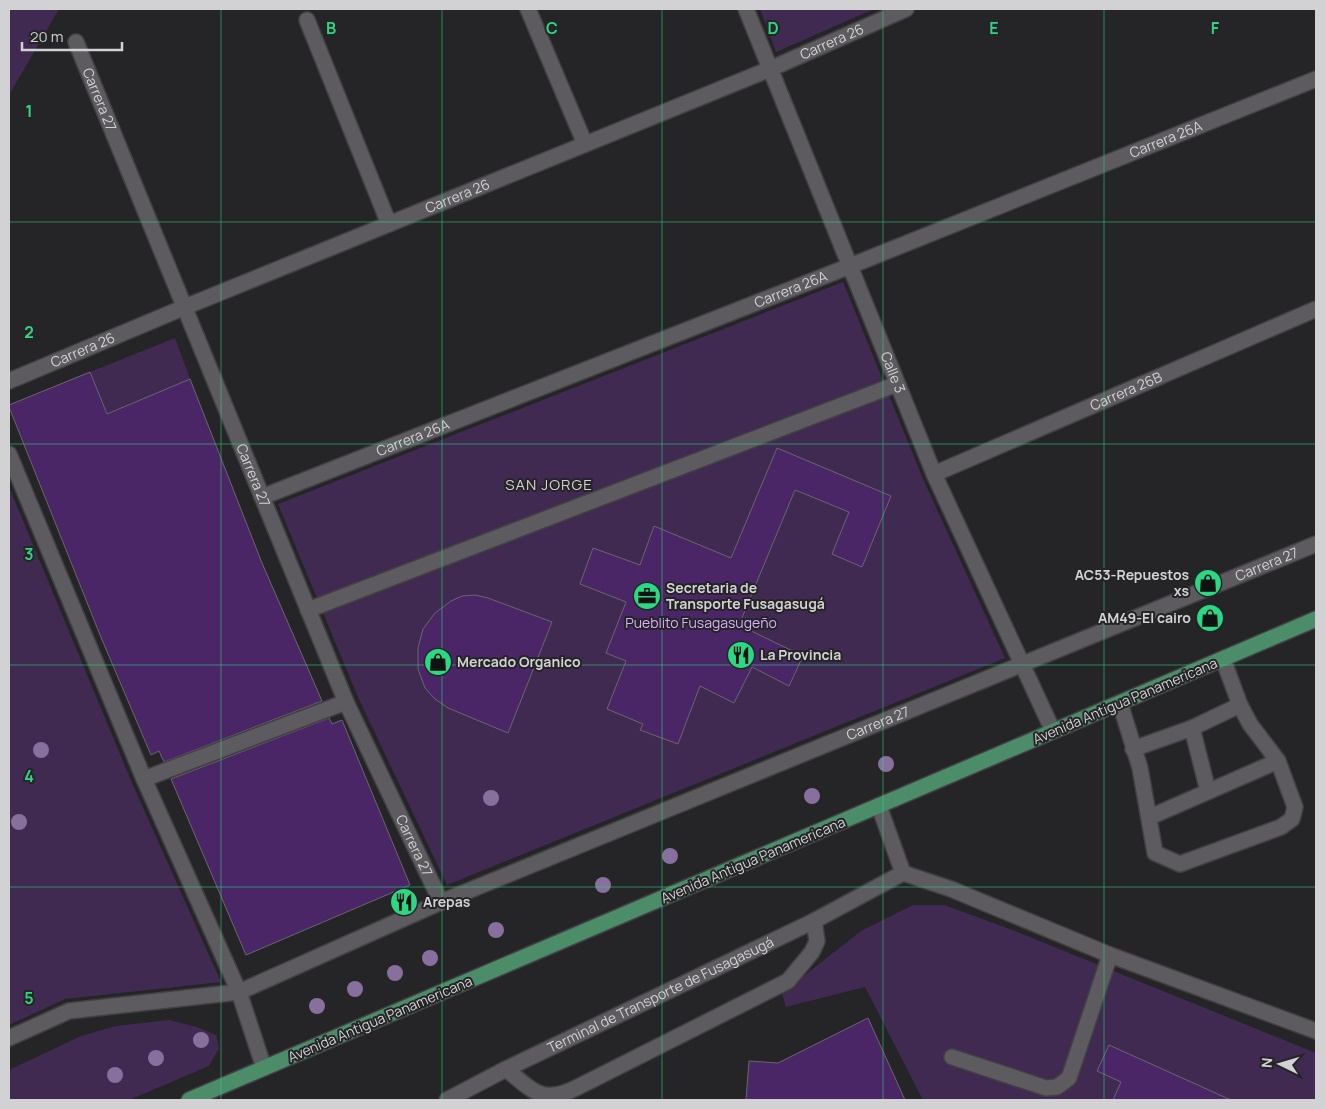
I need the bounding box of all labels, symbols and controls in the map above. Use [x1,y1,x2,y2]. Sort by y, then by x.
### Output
text: B [326,17,336,39]
text: C [546,17,558,39]
text: D [767,17,779,39]
text: E [989,17,999,39]
text: F [1211,17,1220,39]
street label: Carrera 26 [797,19,867,64]
scale bar [22,20,122,52]
text: 20 m [30,26,63,47]
street label: Carrera 27 [79,65,121,134]
text: 1 [25,100,33,122]
street label: Carrera 26A [1126,116,1205,162]
street label: Carrera 26 [422,174,492,217]
street label: Carrera 26A [751,266,830,312]
text: 2 [24,321,34,343]
street label: Carrera 26 [48,328,118,371]
street label: Calle 3 [877,349,910,396]
street label: Carrera 26B [1087,367,1165,415]
street label: Carrera 26A [373,414,452,460]
street label: Carrera 27 [232,441,275,509]
district label: SAN JORGE [505,474,593,495]
street label: Carrera 27 [1232,542,1301,585]
text: 3 [24,543,34,565]
place label: AC53-Repuestos xs [1075,565,1189,600]
shop icon: AC53-Repuestos xs [1193,568,1223,598]
place label: Secretaria de Transporte Fusagasugá [666,578,825,613]
office icon: Secretaria de Transporte Fusagasugá [632,581,662,611]
shop icon: AM49-El cairo [1195,603,1225,633]
place label: AM49-El cairo [1098,608,1191,627]
park label: Pueblito Fusagasugeño [625,613,777,632]
restaurant icon: La Provincia [726,640,756,670]
place label: La Provincia [760,645,841,664]
shop icon: Mercado Organico [423,647,453,677]
place label: Mercado Organico [457,652,581,671]
street label: Avenida Antigua Panamericana [1030,653,1220,748]
street label: Carrera 27 [843,701,912,744]
text: 4 [24,765,34,787]
street label: Carrera 27 [392,811,437,879]
street label: Avenida Antigua Panamericana [658,812,848,907]
restaurant icon: Arepas [389,887,419,917]
place label: Arepas [423,892,471,911]
street label: Terminal de Transporte de Fusagasugá [544,932,776,1057]
street label: Avenida Antigua Panamericana [285,971,475,1066]
text: 5 [24,987,34,1009]
north arrow [1255,1039,1305,1089]
text: N [1257,1057,1276,1069]

